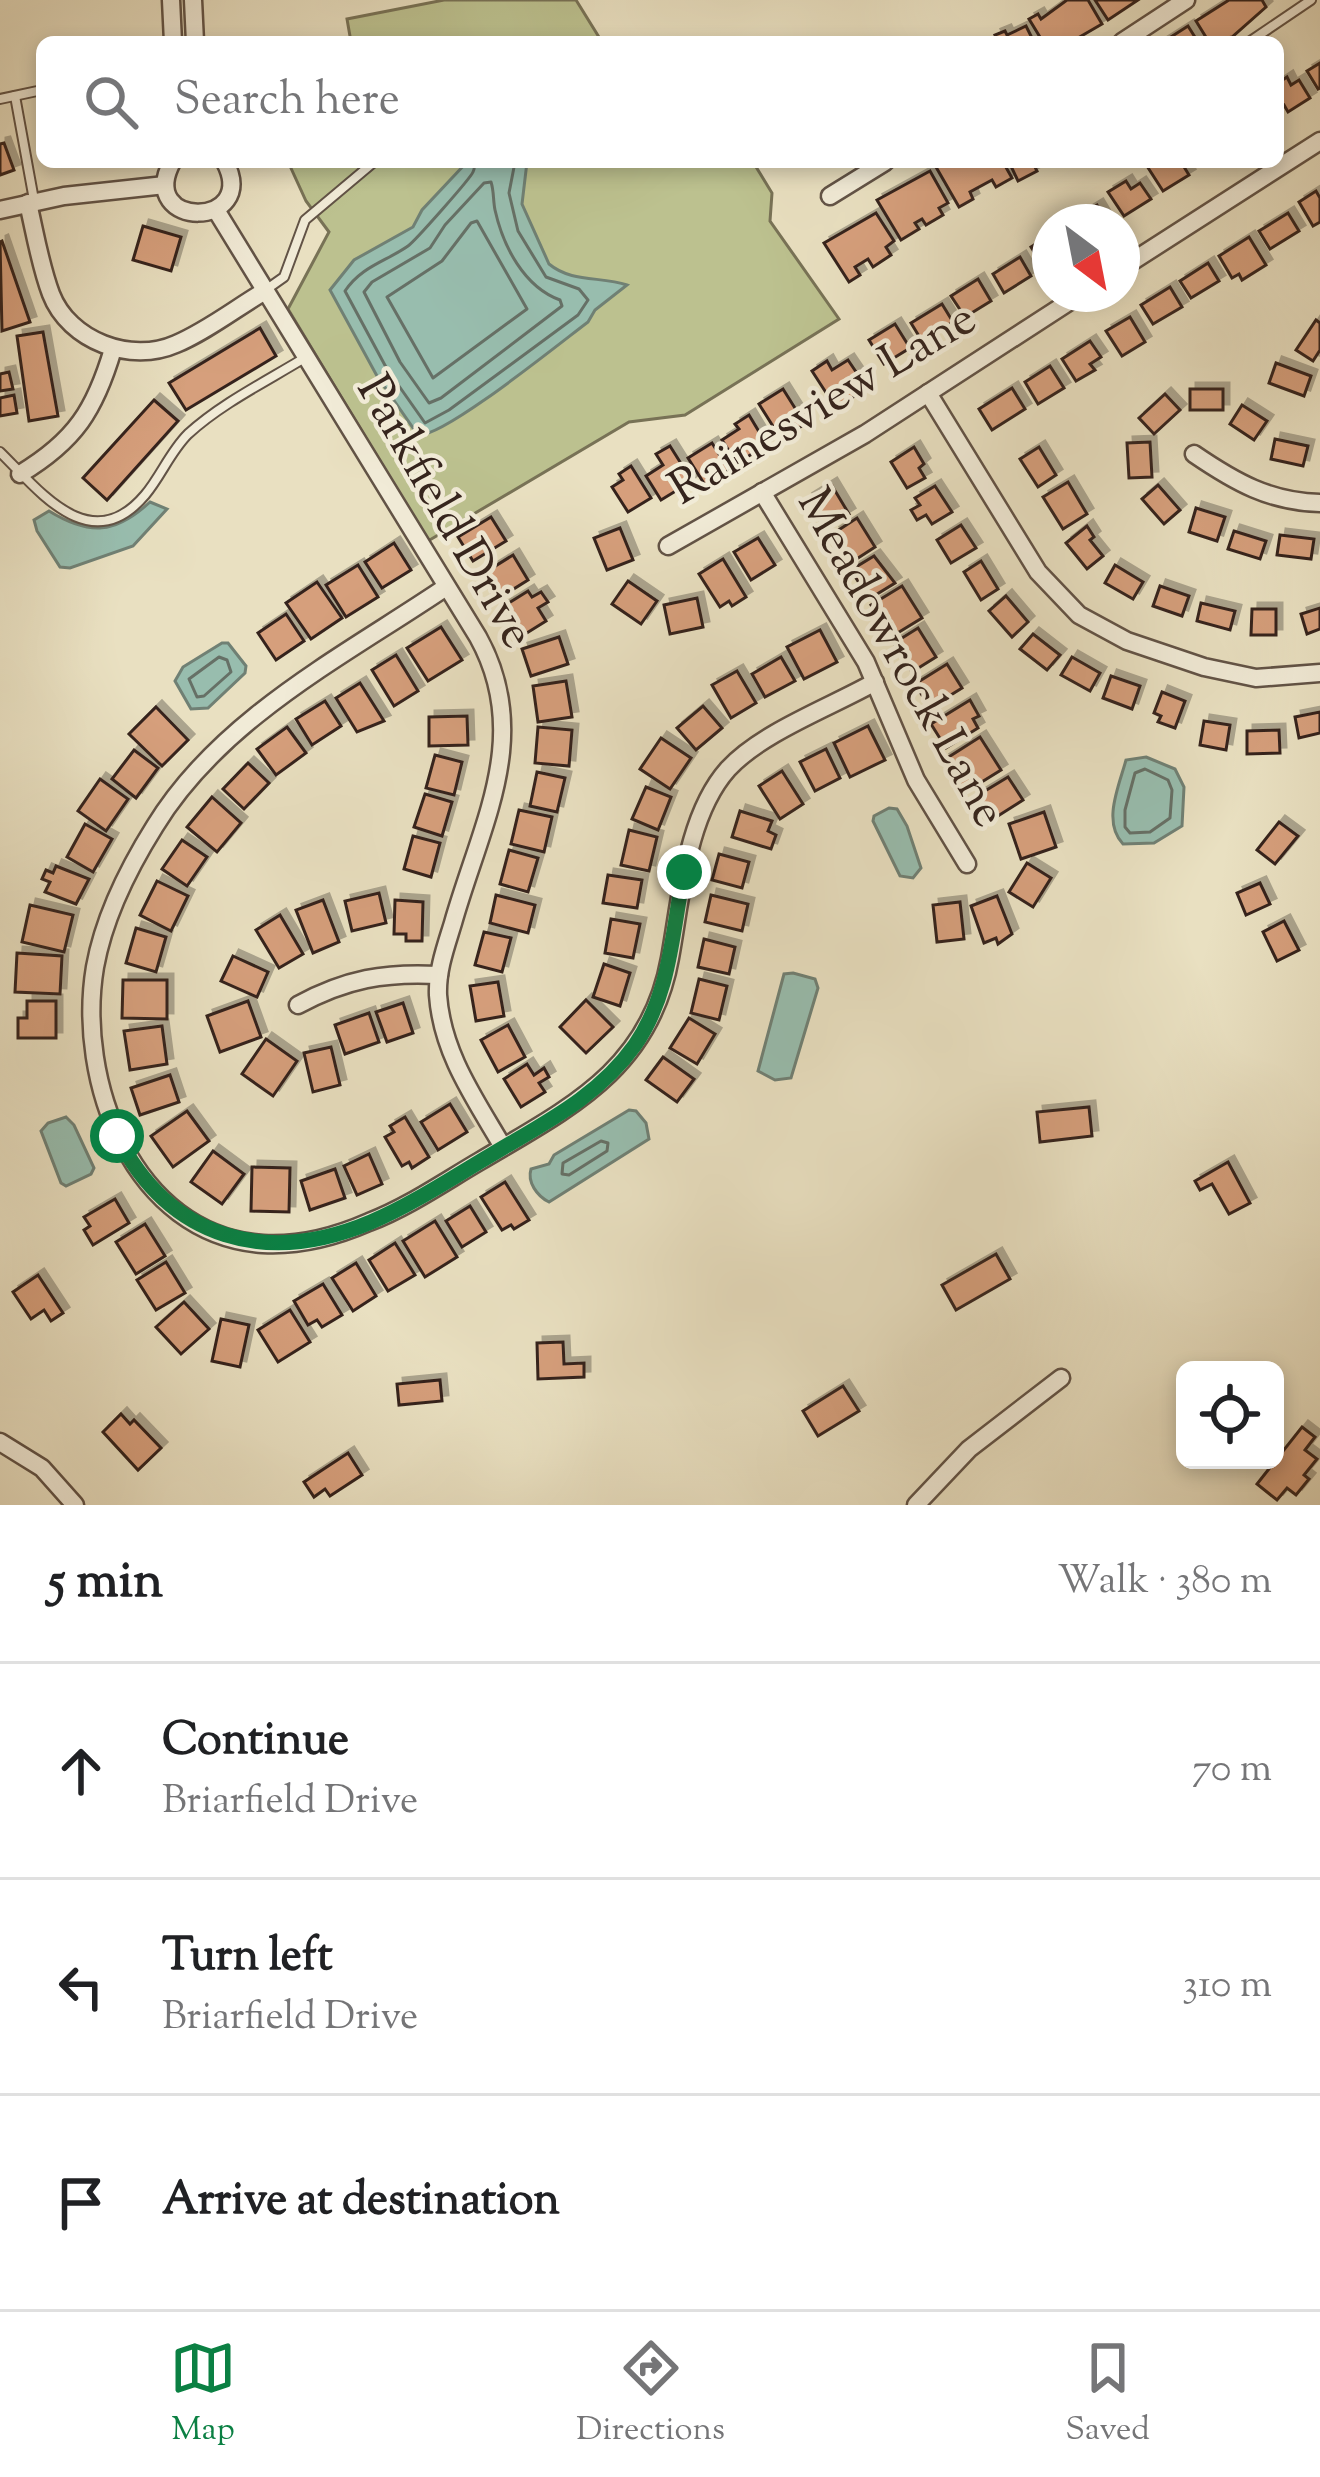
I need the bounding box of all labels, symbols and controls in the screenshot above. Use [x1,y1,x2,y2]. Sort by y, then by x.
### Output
search box [36,36,1284,168]
icon: search [78,69,144,135]
text: Search here [174,70,400,135]
north arrow [1032,204,1140,312]
street label: Rainesview Lane [658,287,990,525]
street label: Parkfield Drive [337,363,549,663]
street label: Meadowrock Lane [777,477,1021,841]
route end [657,845,711,899]
route start [90,1109,144,1163]
map controls [1176,1361,1284,1469]
button: locate [1176,1361,1284,1469]
text: 5 min [48,1547,163,1620]
text: Walk · 380 m [1058,1555,1272,1611]
text: Continue [162,1710,349,1775]
icon: ahead [48,1738,114,1804]
text: 70 m [1192,1743,1272,1799]
text: Briarfield Drive [162,1775,418,1831]
text: Turn left [162,1926,333,1991]
icon: left [48,1954,114,2020]
text: 310 m [1182,1959,1272,2015]
text: Briarfield Drive [162,1991,418,2047]
icon: arrive [48,2170,114,2236]
text: Arrive at destination [162,2170,560,2235]
tab: Map [170,2335,236,2455]
tab: Directions [576,2335,725,2455]
tab: Saved [1065,2335,1150,2455]

